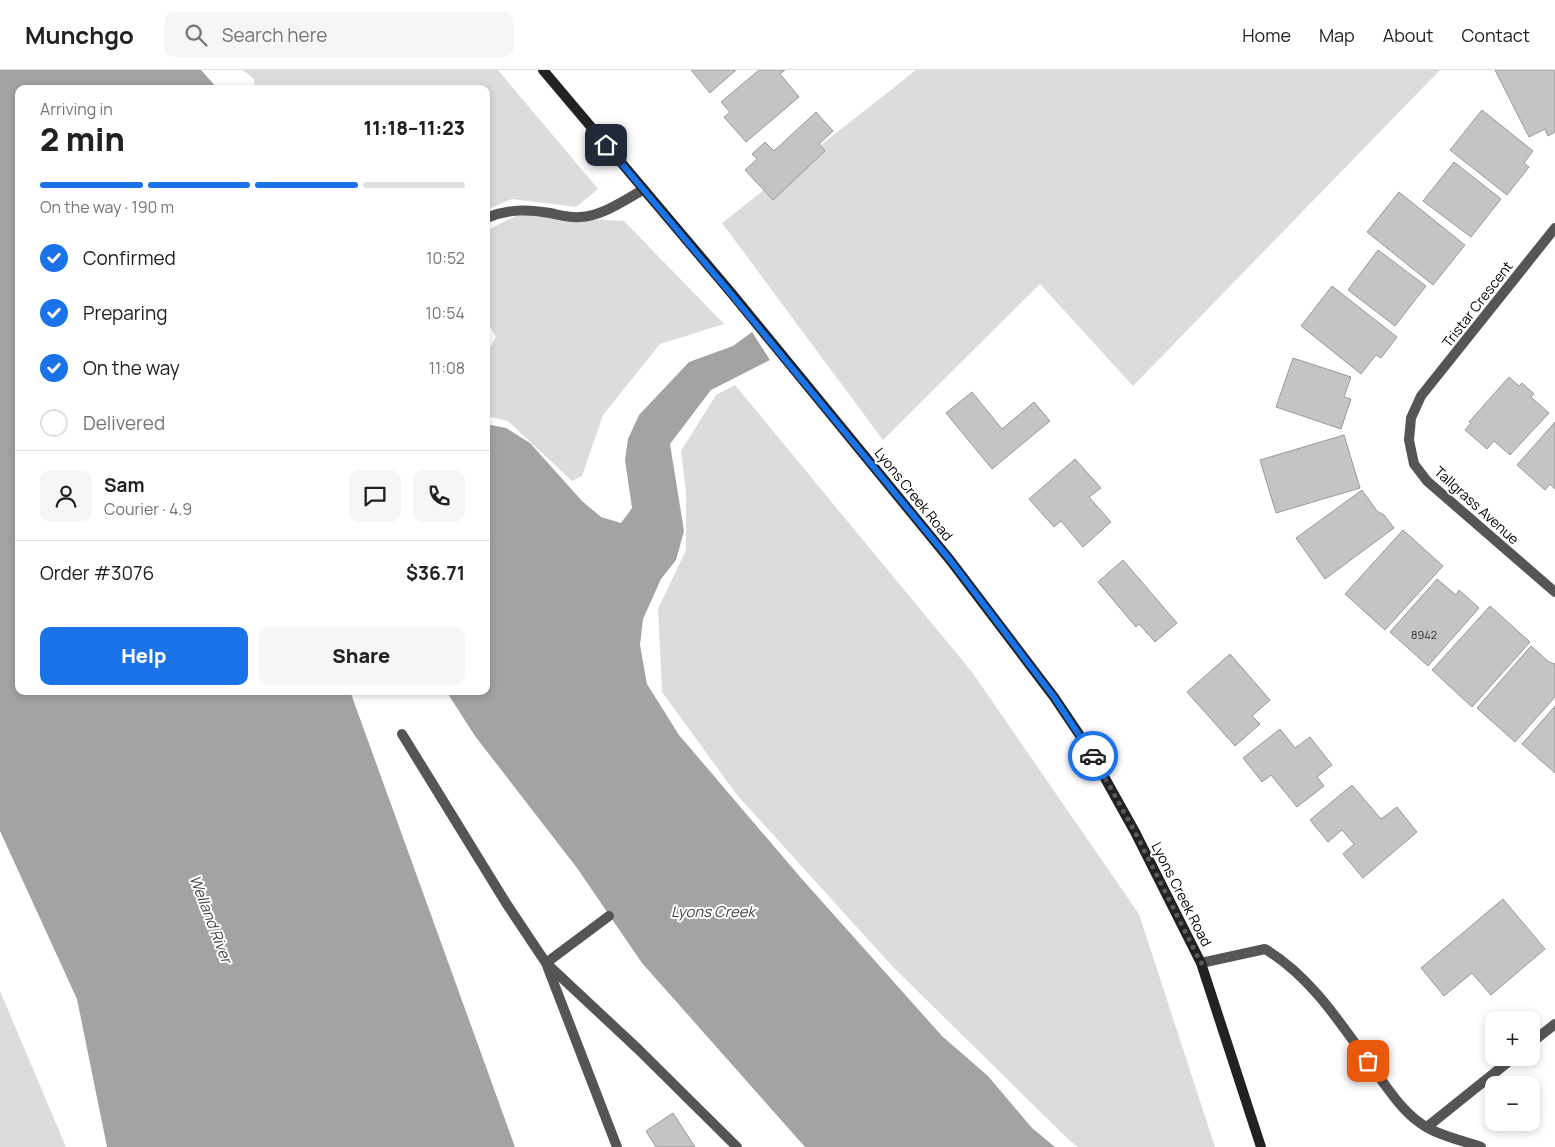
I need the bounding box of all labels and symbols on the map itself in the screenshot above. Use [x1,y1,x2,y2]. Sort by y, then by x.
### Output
pin [585,124,627,166]
street label: Tristar Crescent [1437,257,1517,351]
street label: Lyons Creek Road [871,444,957,544]
street label: Tallgrass Avenue [1431,462,1523,548]
house number: 8942 [1411,627,1437,642]
courier [1068,731,1118,781]
street label: Lyons Creek Road [1148,839,1216,949]
water label: Welland River [185,872,238,968]
water label: Lyons Creek [671,901,758,922]
pin [1347,1040,1389,1082]

